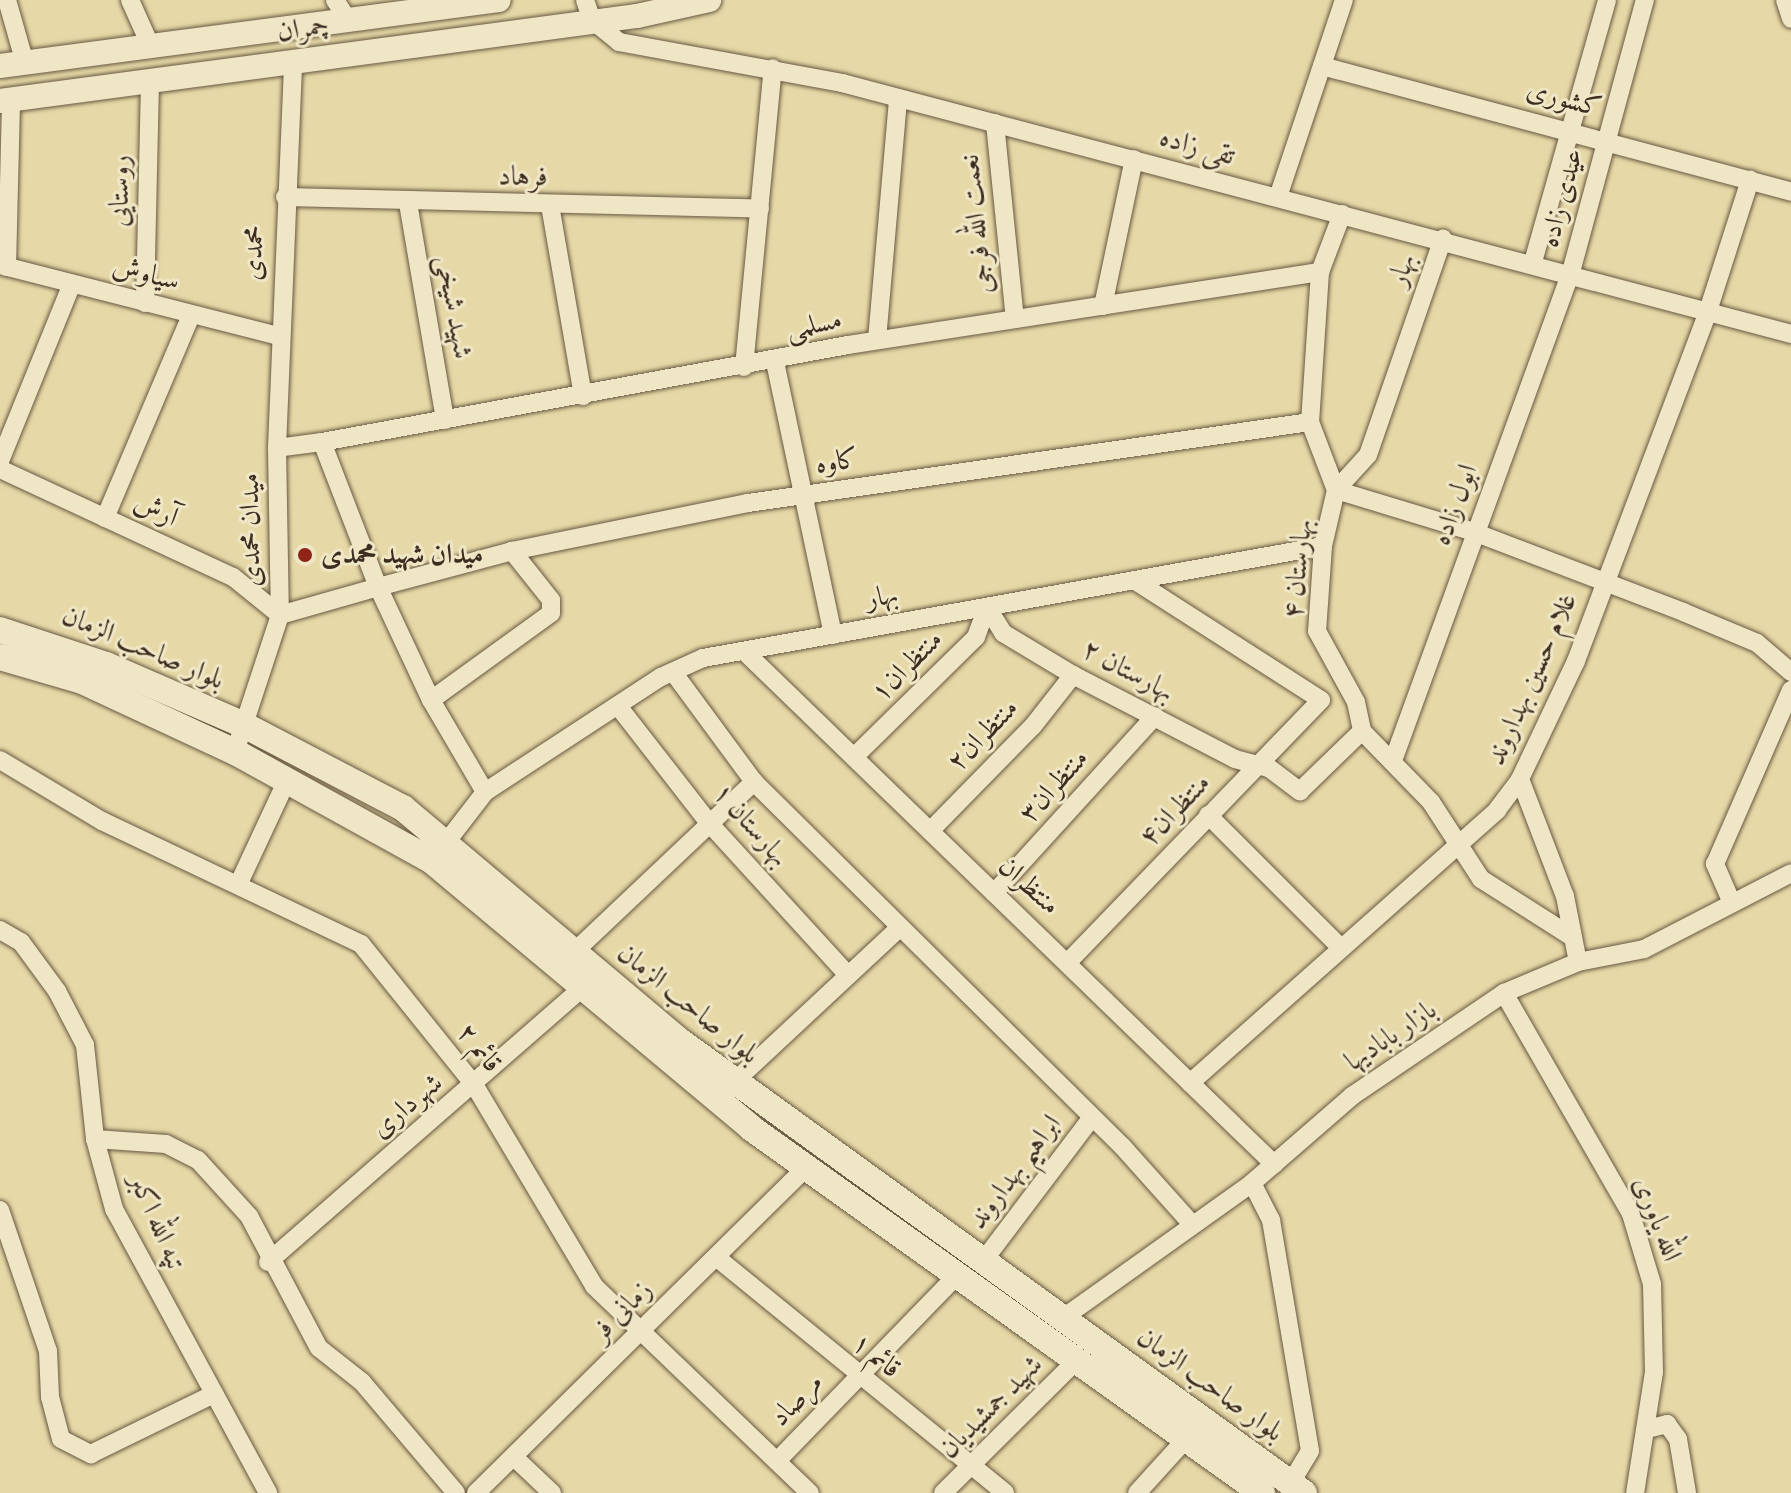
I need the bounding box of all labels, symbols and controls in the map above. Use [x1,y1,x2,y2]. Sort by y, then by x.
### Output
street label: چمران [275,9,331,49]
street label: کشوری [1523,73,1605,125]
street label: تقی زاده [1156,121,1238,173]
street label: عیدی زاده [1533,145,1591,251]
street label: نعمت الله فرجی [953,153,1001,295]
street label: روستایی [103,155,137,227]
street label: فرهاد [498,160,548,194]
street label: محمدی [236,225,272,281]
street label: سیاوش [109,249,183,299]
street label: بهار [1381,249,1423,291]
street label: شهید شیخی [428,253,480,361]
street label: مسلمی [783,303,845,347]
street label: کاوه [813,442,861,482]
street label: ابول زاده [1425,460,1485,550]
street label: میدان محمدی [233,473,269,587]
street label: آرش [128,485,184,535]
street label: بهارستان ۴ [1276,518,1320,620]
place label: میدان شهید محمدی [321,538,483,572]
marker: میدان شهید محمدی [296,546,314,564]
street label: بهار [863,578,901,616]
street label: غلام حسین بهداروند [1479,588,1585,770]
street label: بلوار صاحب الزمان [57,599,229,697]
street label: منتظران۱ [864,623,950,709]
street label: بهارستان ۲ [1076,633,1180,709]
street label: منتظران۲ [940,692,1026,778]
street label: منتظران۳ [1012,742,1096,830]
street label: منتظران۴ [1132,767,1218,853]
street label: بهارستان ۱ [706,776,796,874]
street label: منتظران [991,850,1067,922]
street label: بلوار صاحب الزمان [610,936,766,1072]
street label: بازار بابادیها [1339,993,1443,1079]
street label: قائم ۲ [449,1017,509,1079]
street label: شهرداری [364,1066,450,1146]
street label: ابراهیم بهداروند [961,1108,1069,1236]
street label: تپه الله اکبر [121,1168,193,1276]
street label: الله یاوری [1626,1172,1688,1266]
street label: زمانی فر [584,1273,660,1349]
street label: بلوار صاحب الزمان [1130,1321,1290,1449]
street label: قائم ۱ [845,1326,907,1386]
street label: شهید جمشیدیان [932,1348,1050,1466]
street label: مرصاد [764,1366,830,1434]

